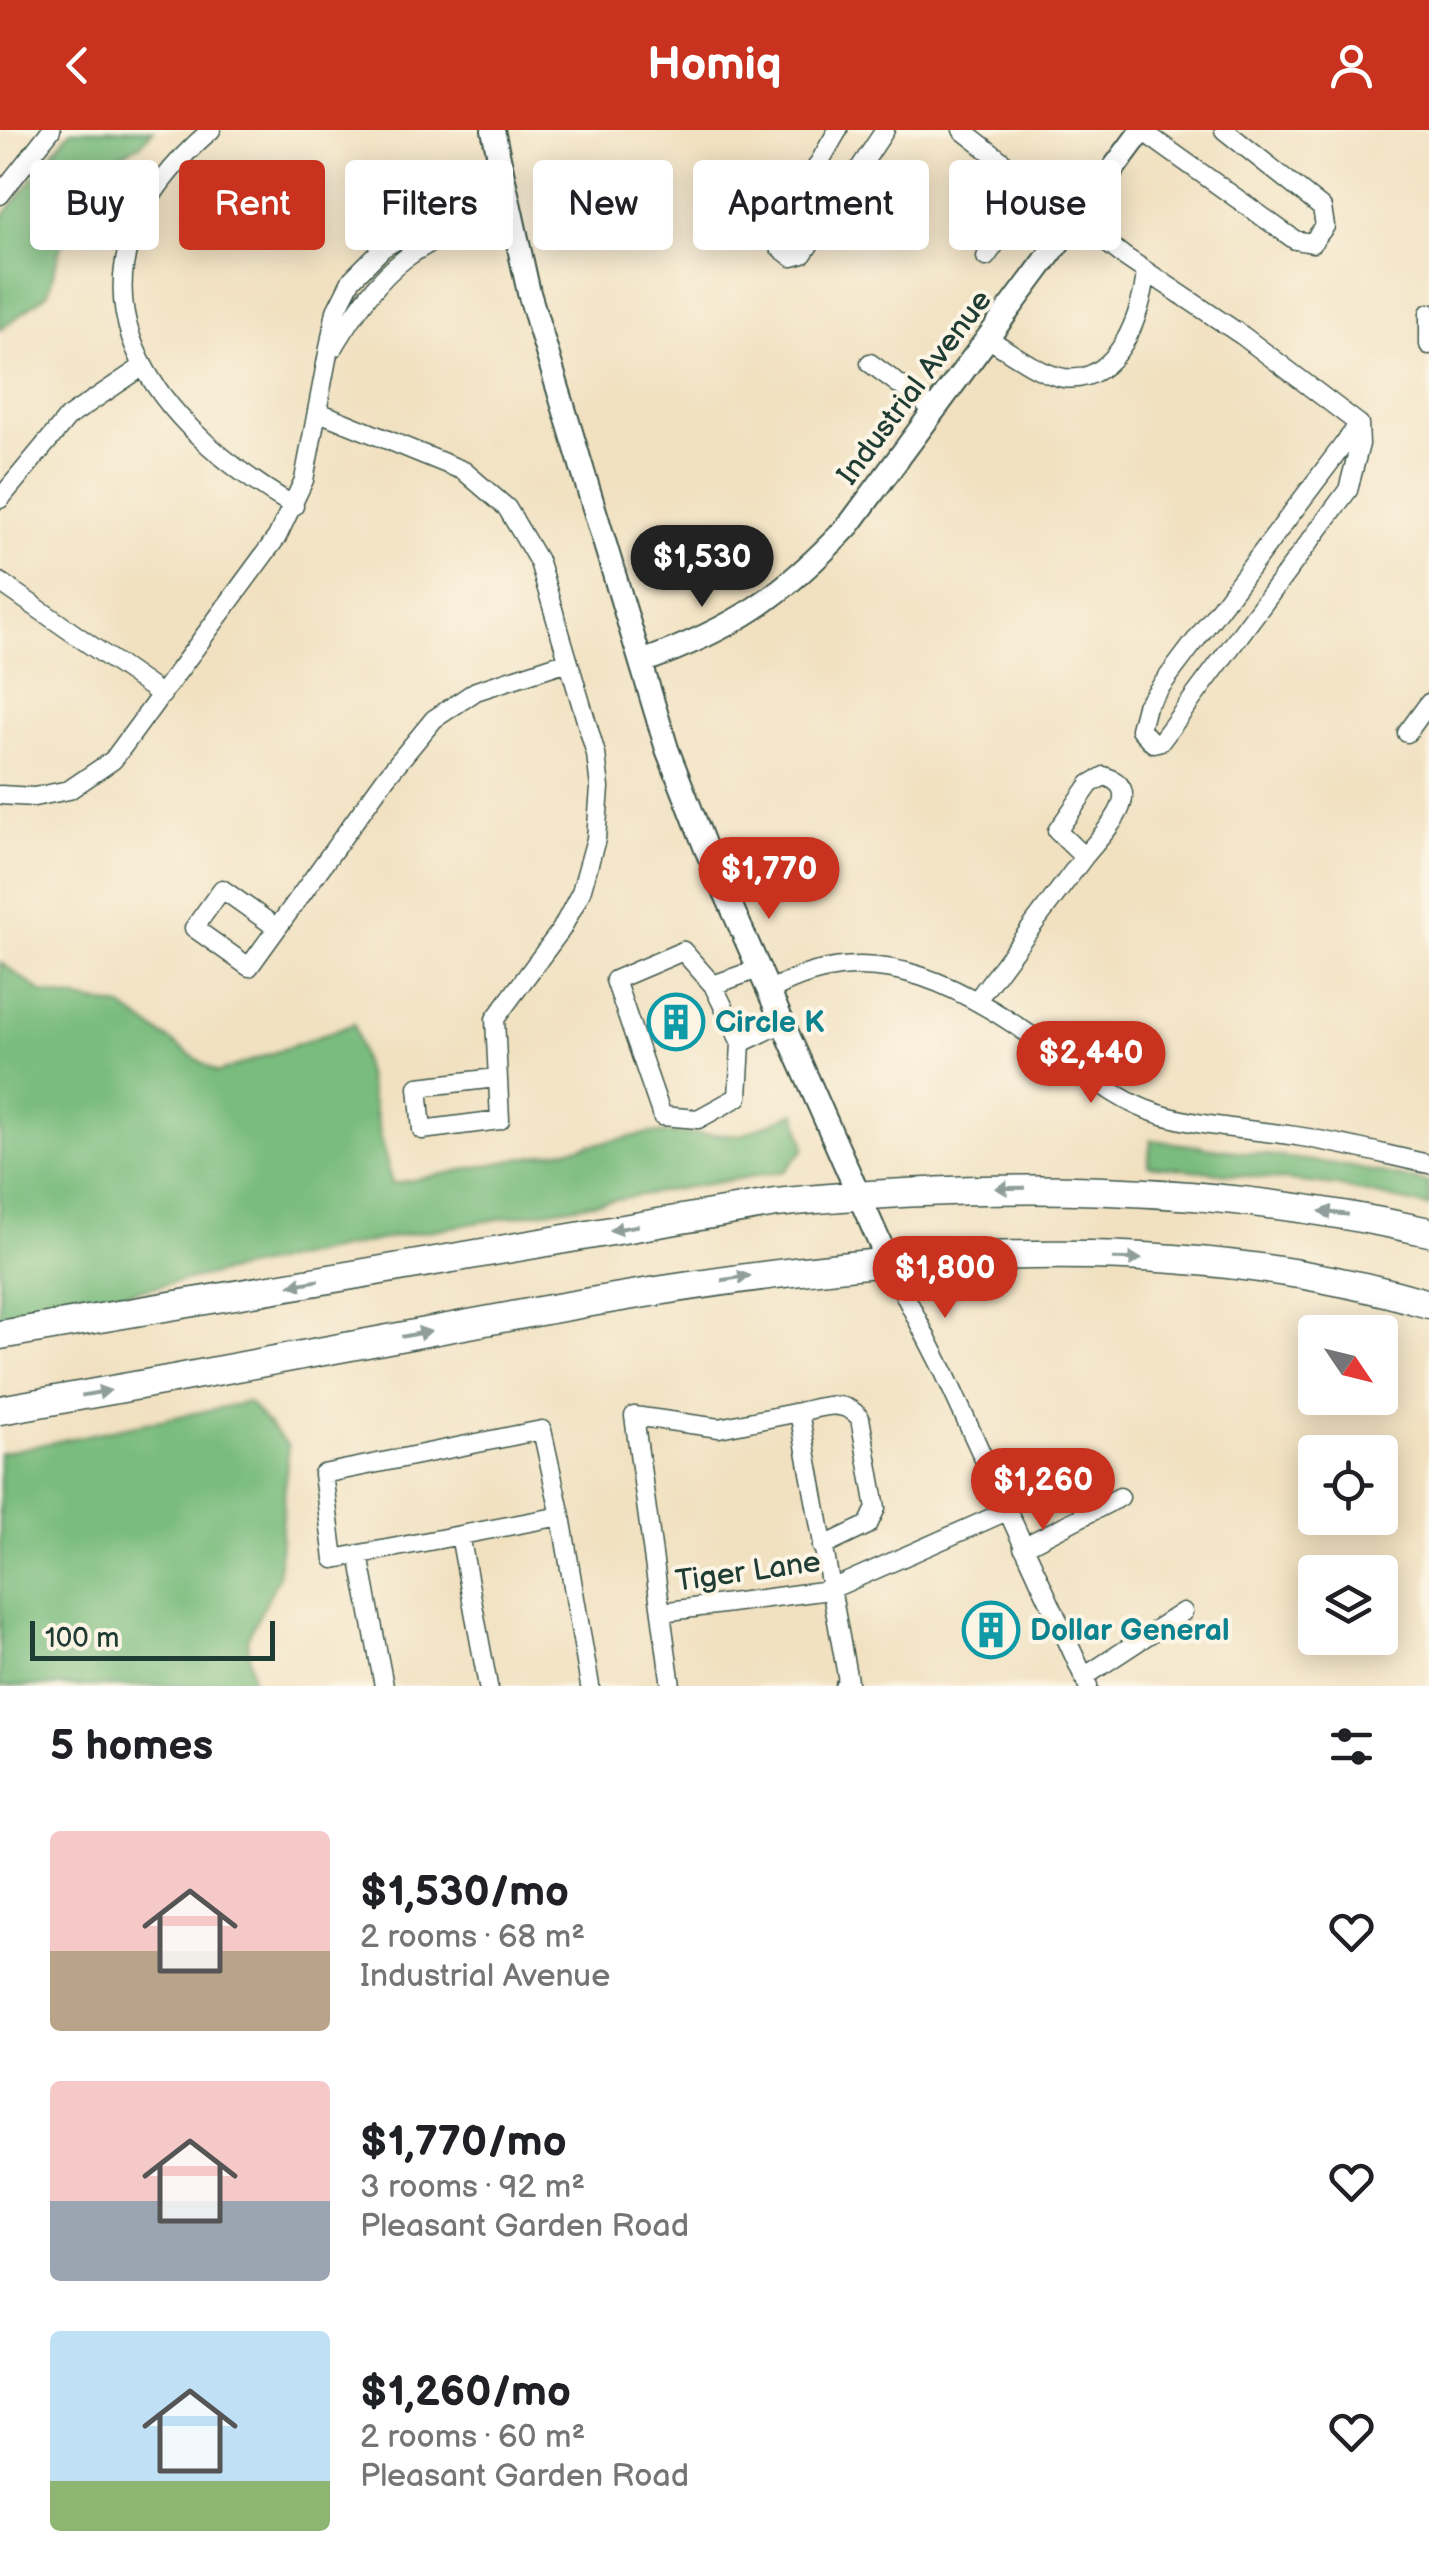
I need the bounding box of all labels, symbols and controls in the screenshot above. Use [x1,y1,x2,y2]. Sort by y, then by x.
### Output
icon: back [50,38,105,93]
text: Homiq [647,38,782,93]
icon: person [1324,38,1379,93]
chip: Buy [30,160,159,250]
chip: Rent [179,160,325,250]
chip: Filters [345,160,513,250]
chip: New [533,160,673,250]
chip: Apartment [693,160,929,250]
chip: House [949,160,1121,250]
street label: Industrial Avenue [830,283,1000,492]
pin: $1,530 [621,525,783,610]
text: $1,530 [653,538,751,577]
pin: $1,770 [688,837,850,922]
text: $1,770 [721,850,817,889]
building icon: Circle K [646,992,706,1052]
place label: Circle K [715,1005,825,1041]
pin: $2,440 [1010,1021,1172,1106]
text: $2,440 [1039,1034,1144,1073]
one-way arrow [993,1180,1025,1196]
one-way arrow [1317,1204,1349,1220]
one-way arrow [608,1221,639,1236]
pin: $1,800 [864,1236,1026,1321]
text: $1,800 [895,1249,995,1288]
one-way arrow [1111,1251,1143,1267]
one-way arrow [721,1270,752,1286]
one-way arrow [288,1276,319,1291]
north arrow [1298,1315,1398,1415]
map controls [1298,1315,1398,1655]
one-way arrow [400,1326,431,1342]
one-way arrow [81,1385,112,1400]
button: locate [1298,1435,1398,1535]
pin: $1,260 [962,1448,1124,1533]
text: $1,260 [993,1461,1093,1500]
street label: Tiger Lane [673,1544,823,1600]
button: layers [1298,1555,1398,1655]
building icon: Dollar General [961,1600,1021,1660]
place label: Dollar General [1030,1613,1230,1649]
scale bar [30,1616,275,1661]
text: 100 m [45,1622,119,1655]
icon: filters [1324,1719,1379,1774]
text: 5 homes [50,1721,213,1772]
text: $1,530/mo [360,1867,569,1918]
icon: home [130,1871,250,1991]
icon: heart [1324,1904,1379,1959]
text: 2 rooms · 68 m² [360,1918,585,1957]
text: Industrial Avenue [360,1957,610,1996]
text: $1,770/mo [360,2117,567,2168]
icon: home [130,2121,250,2241]
icon: heart [1324,2154,1379,2209]
text: 3 rooms · 92 m² [360,2168,585,2207]
text: Pleasant Garden Road [360,2207,689,2246]
text: $1,260/mo [360,2367,571,2418]
icon: home [130,2371,250,2491]
icon: heart [1324,2404,1379,2459]
text: 2 rooms · 60 m² [360,2418,585,2457]
text: Pleasant Garden Road [360,2457,689,2496]

